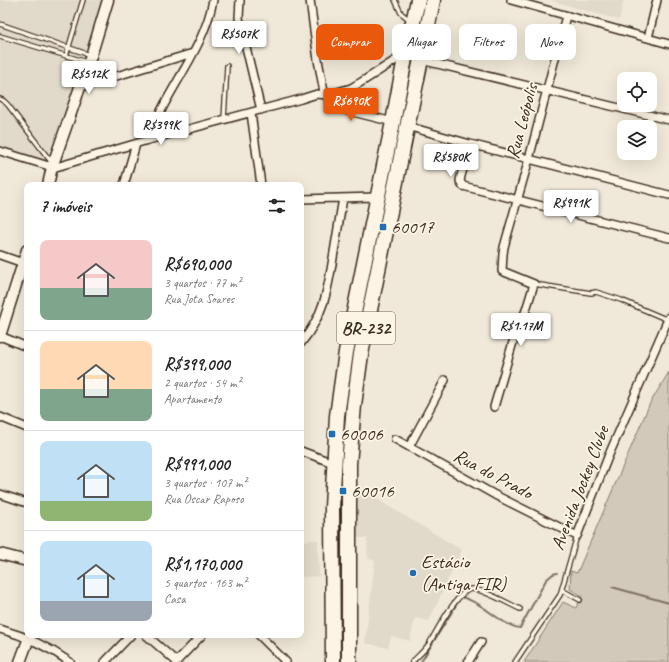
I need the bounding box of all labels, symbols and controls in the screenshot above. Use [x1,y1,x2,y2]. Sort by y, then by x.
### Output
pin: R$507K [206,21,272,55]
chip: Comprar [316,24,384,60]
chip: Alugar [392,24,451,60]
chip: Filtros [459,24,517,60]
chip: Novo [525,24,576,60]
text: R$507K [221,26,257,42]
pin: R$512K [56,61,122,95]
text: R$512K [71,66,107,82]
map controls [617,72,657,160]
button: locate [617,72,657,112]
street label: Rua Leópolis [500,79,544,161]
pin: R$690K [318,88,384,122]
text: R$690K [332,93,370,109]
pin: R$399K [128,112,194,146]
text: R$399K [143,117,179,133]
button: layers [617,120,657,160]
pin: R$580K [418,144,484,178]
text: R$580K [433,149,469,165]
pin: R$991K [538,190,604,224]
icon: filters [266,195,288,217]
text: R$991K [553,195,589,211]
text: 7 imóveis [40,196,91,217]
place label: 60017 [391,215,435,239]
marker: 60017 [378,222,388,232]
text: R$690,000 [164,254,230,275]
icon: home [72,256,120,304]
text: 3 quartos · 77 m² [164,275,241,291]
text: Rua Jota Soares [164,291,234,307]
road number: BR-232 [337,312,395,344]
pin: R$1.17M [484,313,558,347]
text: R$1.17M [500,318,542,334]
text: R$399,000 [164,354,230,375]
icon: home [72,357,120,405]
text: 2 quartos · 54 m² [164,375,241,391]
text: Apartamento [164,391,222,407]
street label: Avenida Jockey Clube [545,421,615,553]
place label: 60006 [340,422,384,446]
marker: 60006 [327,429,337,439]
street label: Rua do Prado [449,443,539,506]
text: R$991,000 [164,454,230,475]
icon: home [72,457,120,505]
text: 3 quartos · 107 m² [164,475,247,491]
place label: 60016 [351,479,395,503]
marker: 60016 [338,486,348,496]
text: Rua Oscar Raposo [164,491,244,507]
place label: Estácio (Antiga FIR) [421,550,508,596]
text: R$1,170,000 [164,554,241,575]
icon: home [72,557,120,605]
marker: Estácio (Antiga FIR) [408,568,418,578]
text: 5 quartos · 163 m² [164,575,247,591]
text: Casa [164,591,185,607]

